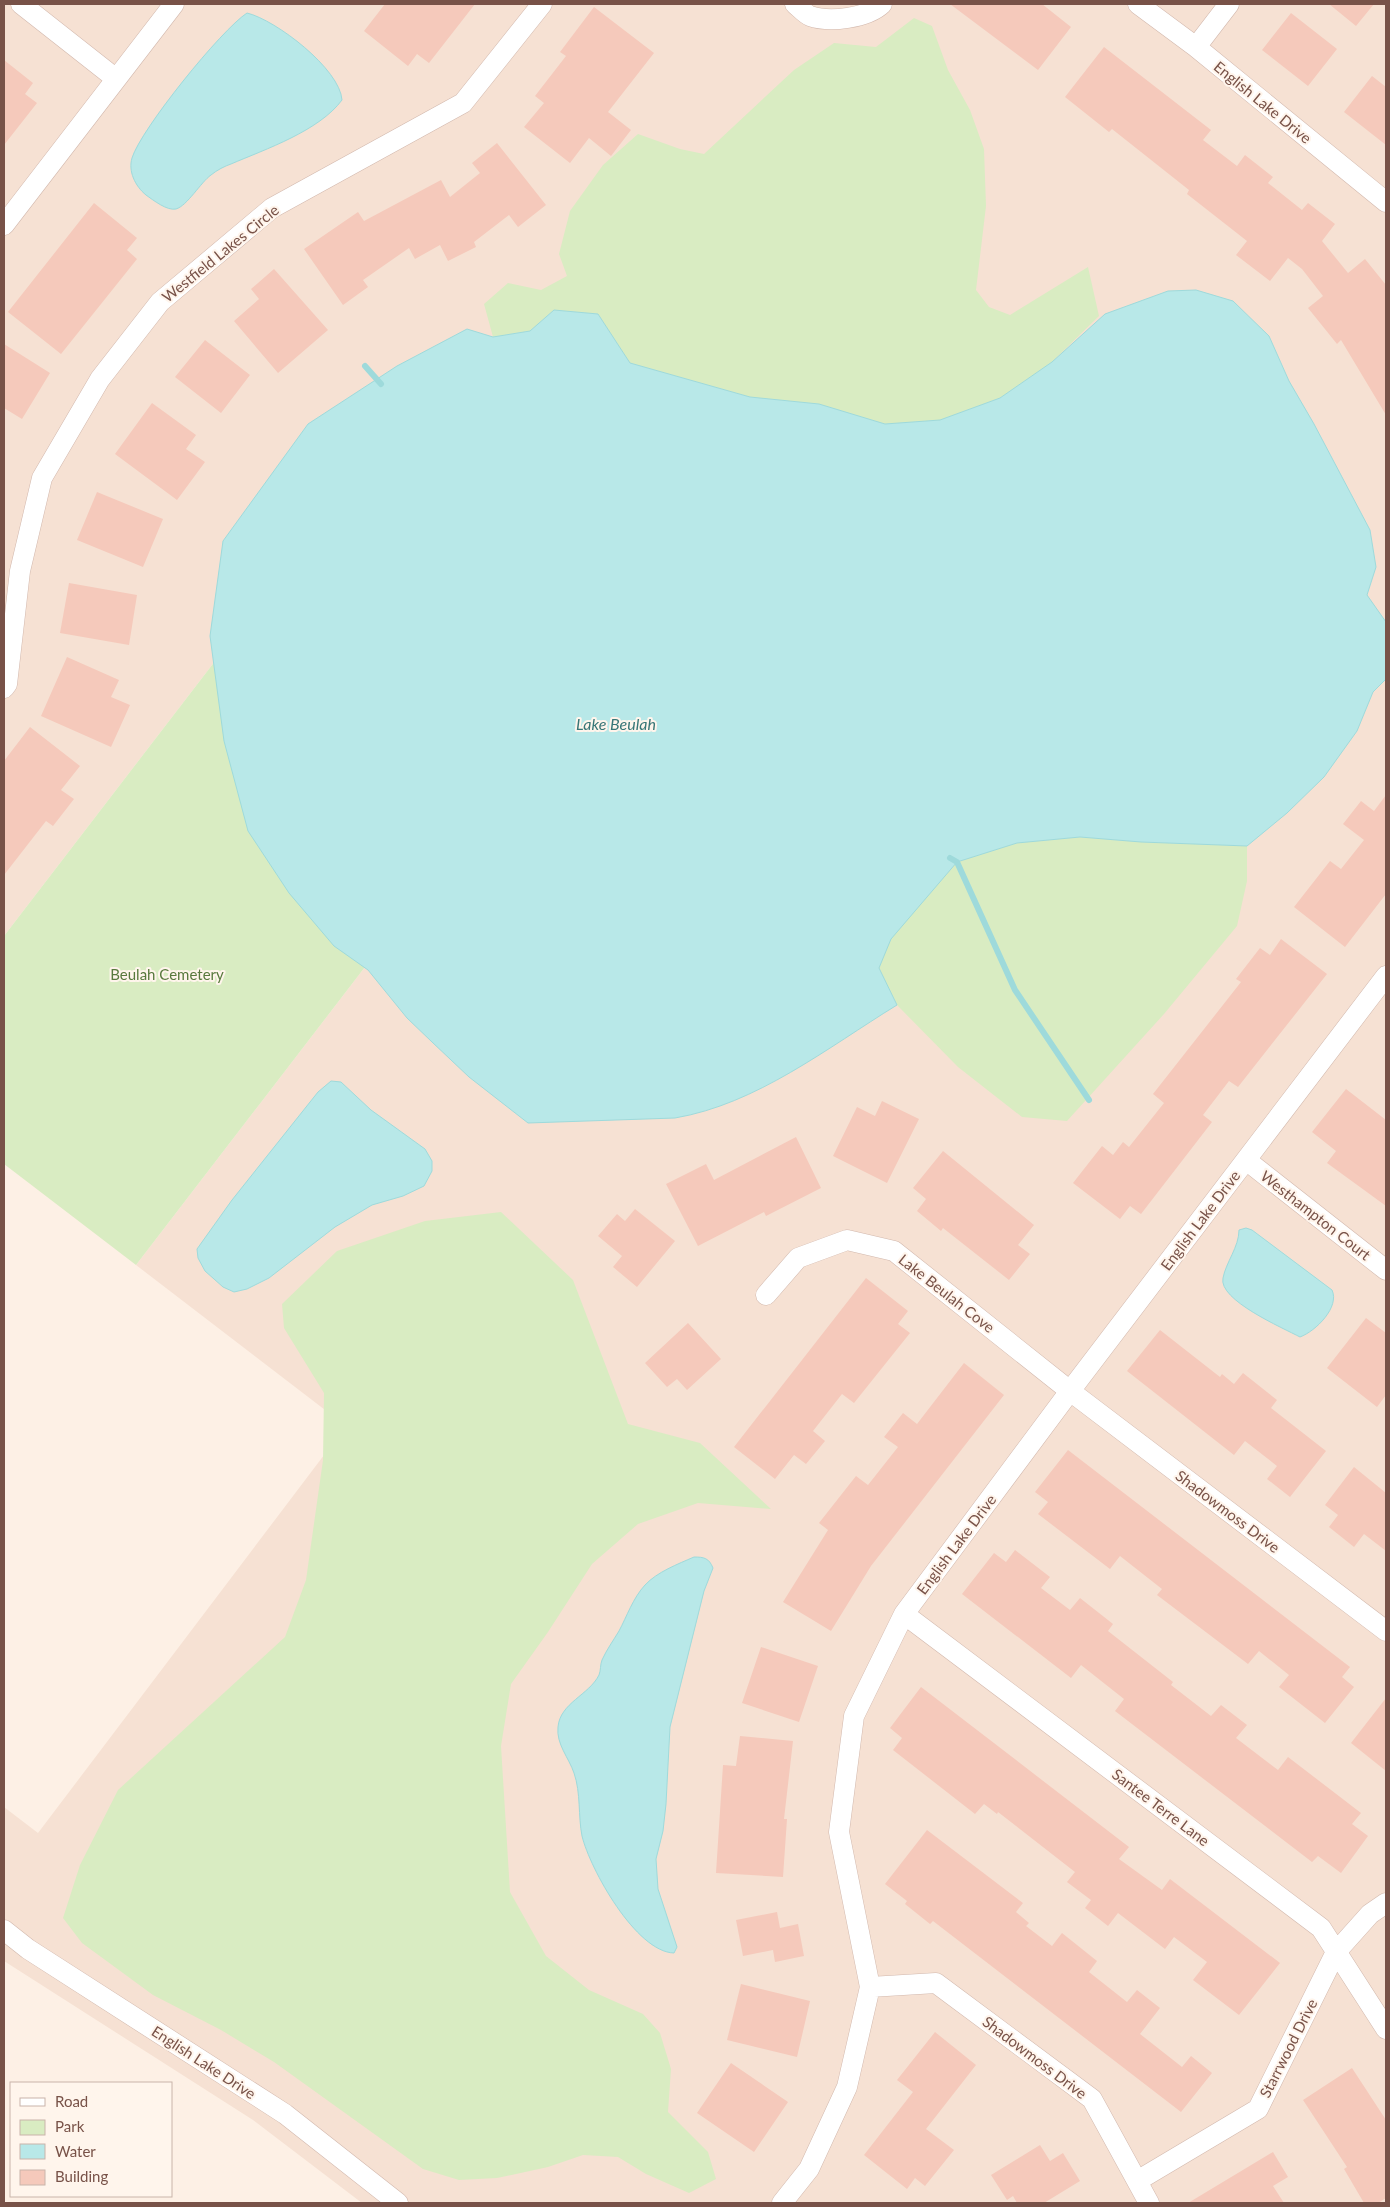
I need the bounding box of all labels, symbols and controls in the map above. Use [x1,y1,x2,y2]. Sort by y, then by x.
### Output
street label: English Lake Drive [1211,57,1315,147]
street label: Westfield Lakes Circle [158,200,282,306]
water label: Lake Beulah [576,714,656,733]
park label: Beulah Cemetery [110,965,224,983]
street label: English Lake Drive [1157,1166,1243,1273]
street label: Westhampton Court [1257,1166,1375,1264]
street label: Lake Beulah Cove [895,1250,999,1336]
street label: Shadowmoss Drive [1172,1466,1284,1556]
street label: English Lake Drive [913,1490,999,1597]
street label: Santee Terre Lane [1109,1765,1213,1849]
street label: Starrwood Drive [1255,1996,1321,2100]
street label: Shadowmoss Drive [979,2012,1091,2102]
street label: English Lake Drive [149,2022,259,2102]
legend [10,2082,172,2197]
text: Road [55,2092,88,2110]
text: Park [55,2117,85,2135]
text: Water [55,2142,96,2160]
text: Building [55,2167,108,2185]

